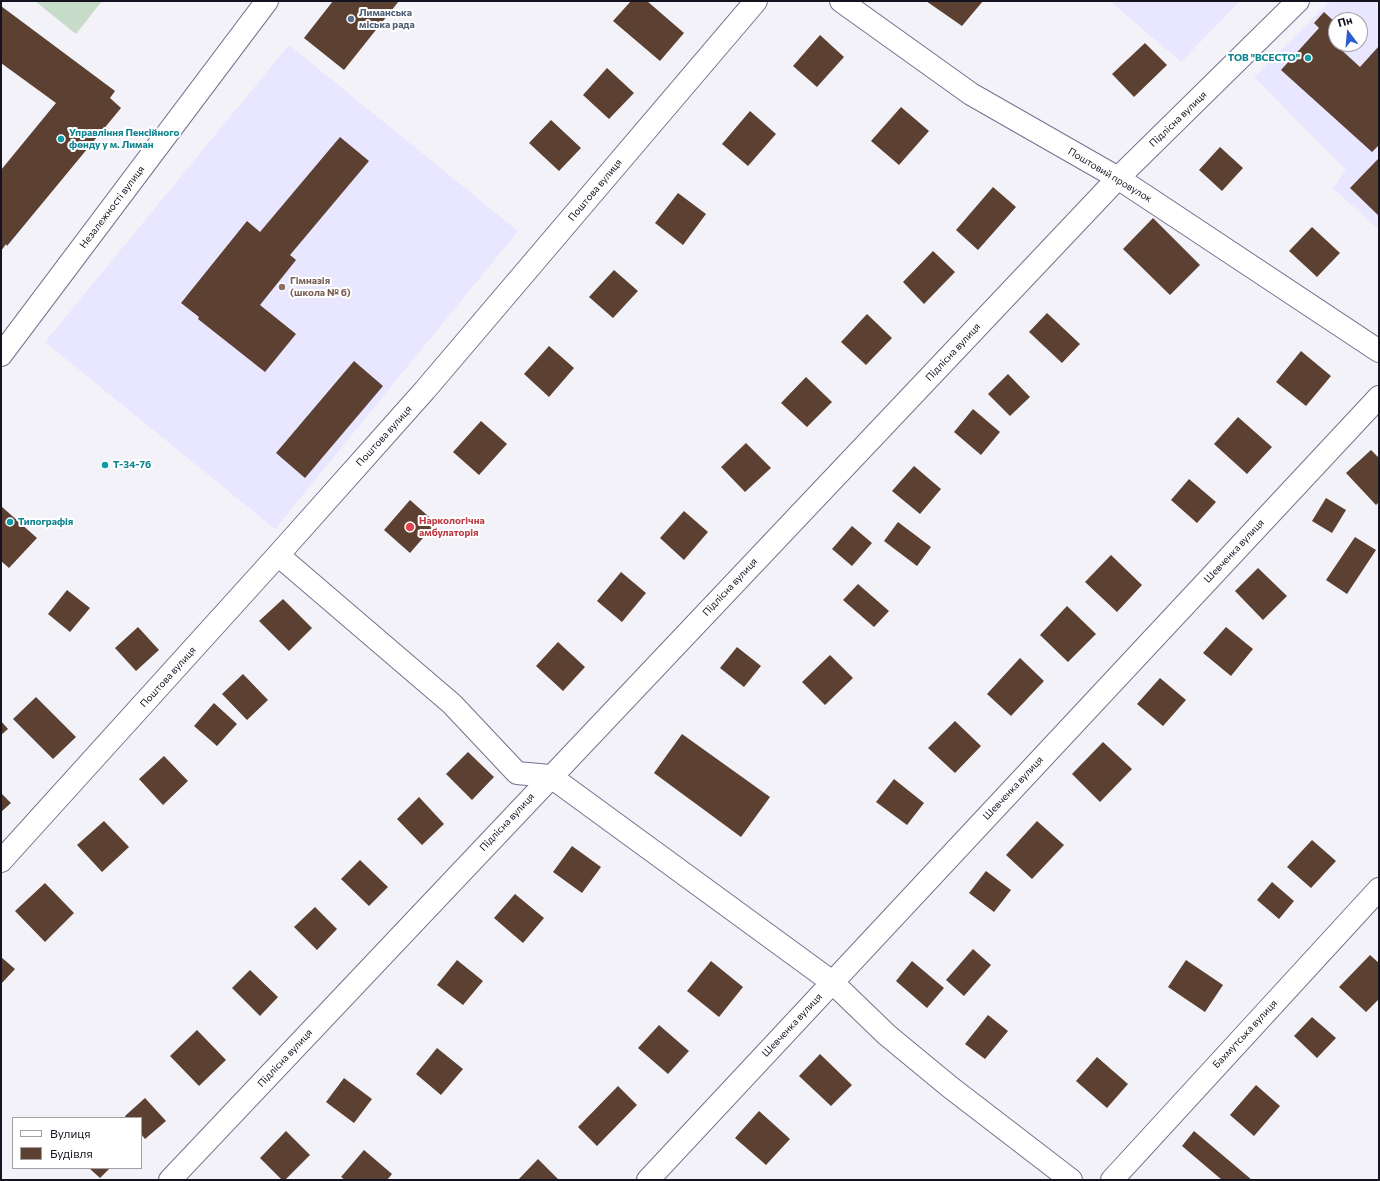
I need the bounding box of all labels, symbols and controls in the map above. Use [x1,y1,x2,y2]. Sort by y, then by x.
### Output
place label: Лиманська міська рада [359,7,415,30]
north arrow [1328,12,1368,52]
text: Пн [1336,13,1354,29]
marker: Лиманська міська рада [346,14,356,24]
place label: ТОВ "ВСЕСТО" [1228,52,1300,64]
marker: ТОВ "ВСЕСТО" [1303,53,1313,63]
street label: Підлісна вулиця [1147,89,1209,149]
place label: Управління Пенсійного фонду у м. Лиман [69,127,180,150]
marker: Управління Пенсійного фонду у м. Лиман [56,134,66,144]
street label: Поштовий провулок [1066,145,1154,205]
street label: Поштова вулиця [566,156,624,224]
street label: Незалежності вулиця [77,163,147,251]
place label: Гімназія (школа № 6) [290,275,351,298]
marker: Гімназія (школа № 6) [277,282,287,292]
street label: Підлісна вулиця [923,321,983,383]
street label: Поштова вулиця [354,403,414,469]
place label: Т-34-76 [113,459,151,471]
marker: Т-34-76 [100,460,110,470]
place label: Наркологічна амбулаторія [419,515,485,538]
place label: Типографія [18,516,73,528]
marker: Типографія [5,517,15,527]
street label: Шевченка вулиця [1201,517,1267,585]
marker: Наркологічна амбулаторія [404,521,416,533]
street label: Підлісна вулиця [700,556,760,618]
street label: Поштова вулиця [138,644,198,710]
street label: Шевченка вулиця [980,754,1046,822]
street label: Підлісна вулиця [477,791,537,853]
street label: Шевченка вулиця [759,991,825,1059]
street label: Бахмутська вулиця [1210,997,1280,1071]
street label: Підлісна вулиця [255,1027,315,1089]
legend [12,1117,142,1169]
text: Вулиця [50,1126,91,1140]
text: Будівля [50,1146,93,1160]

